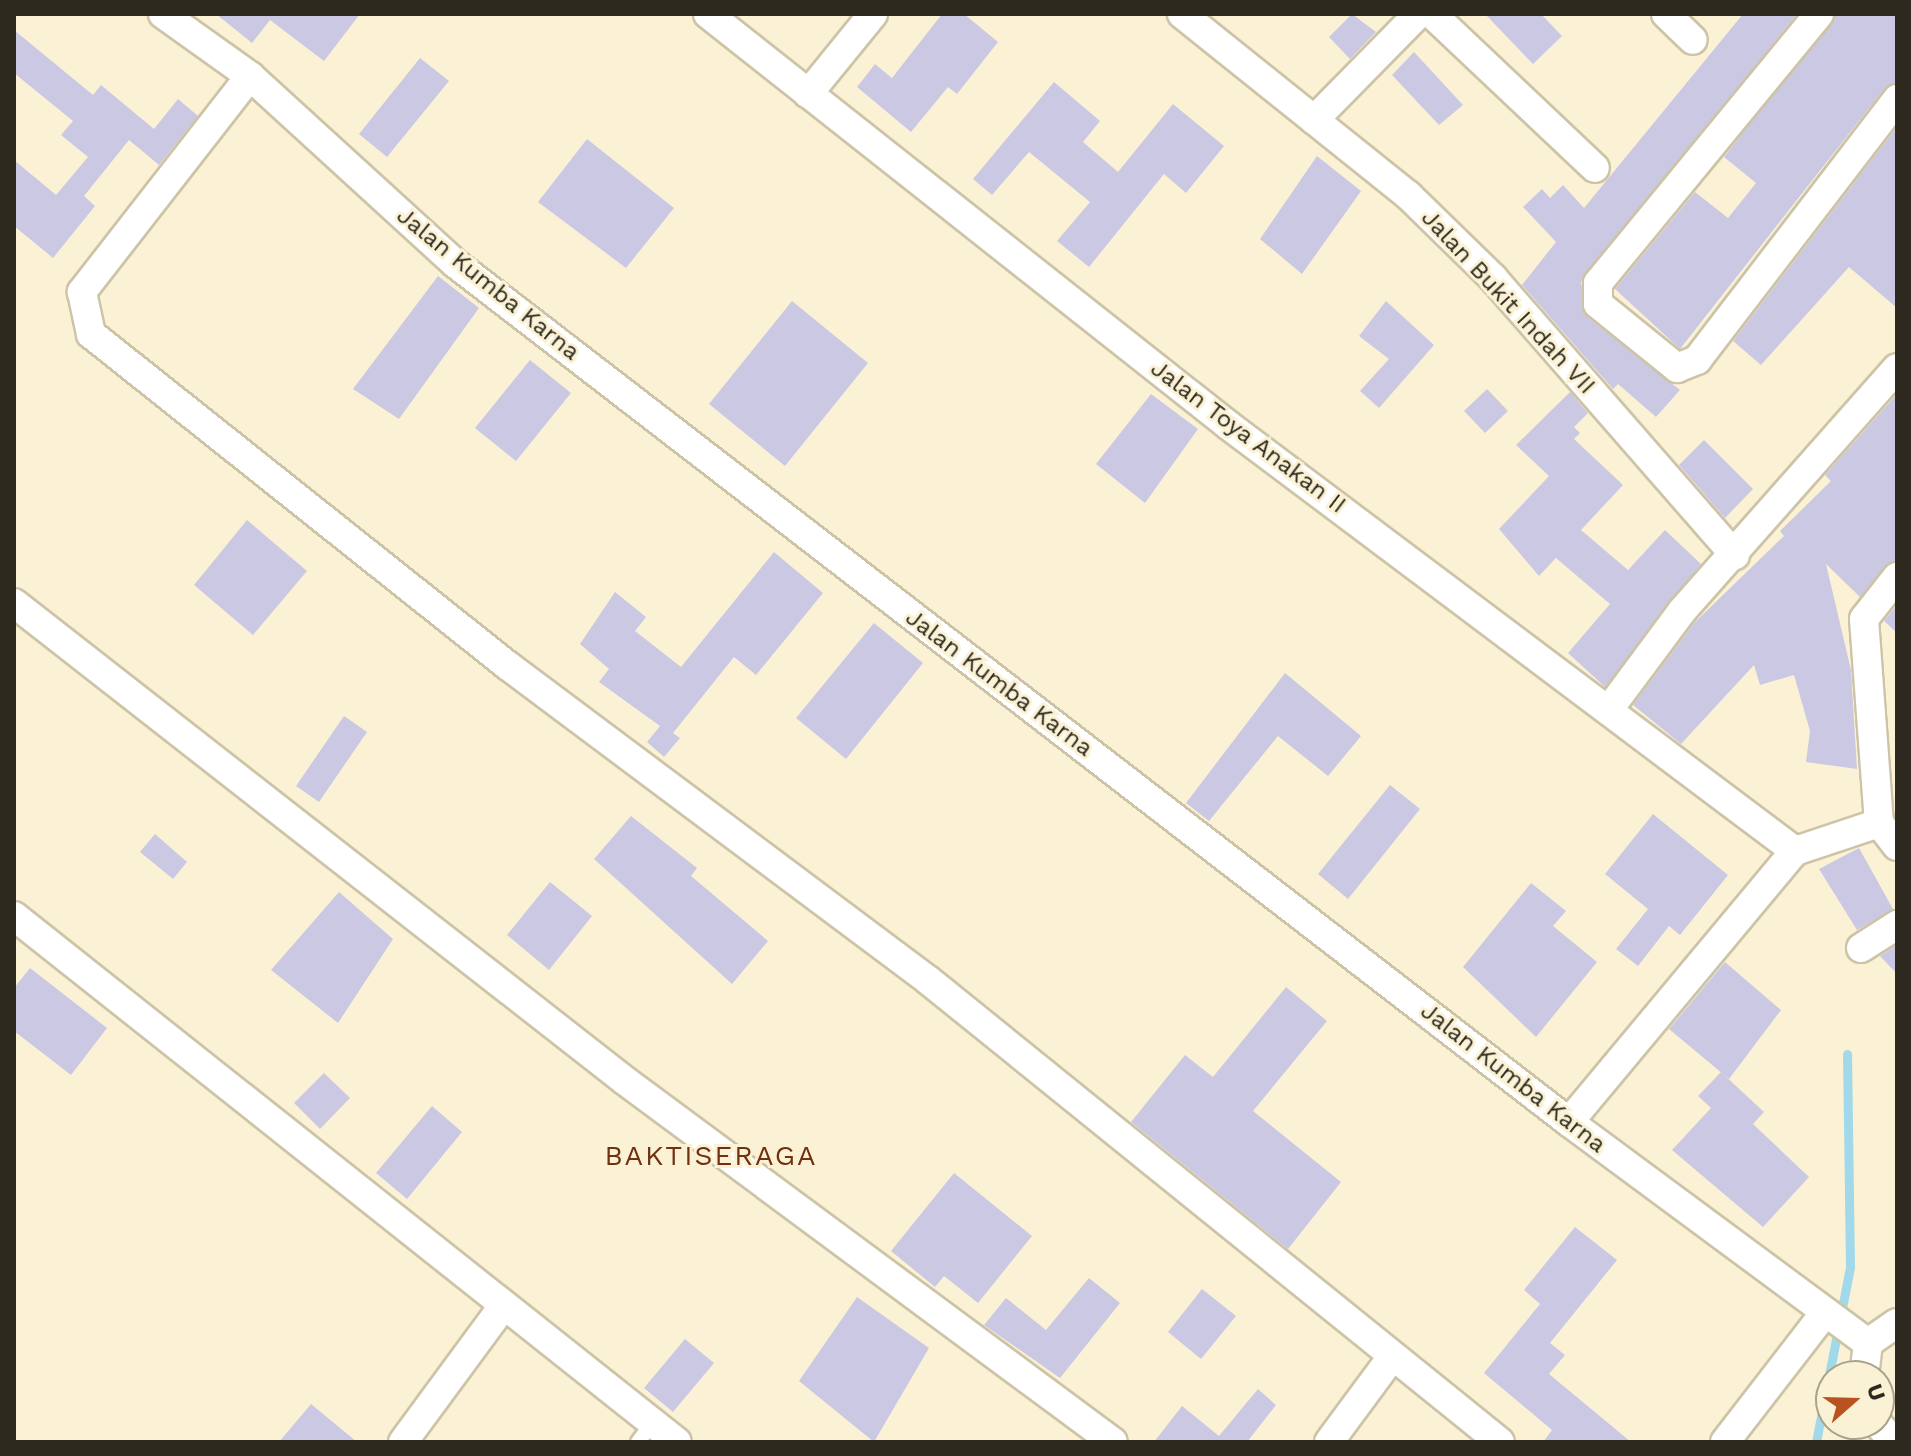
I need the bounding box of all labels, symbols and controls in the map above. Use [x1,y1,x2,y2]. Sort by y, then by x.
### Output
street label: Jalan Kumba Karna [391,201,585,367]
street label: Jalan Bukit Indah VII [1415,203,1601,401]
street label: Jalan Toya Anakan II [1144,354,1352,520]
street label: Jalan Kumba Karna [899,603,1099,763]
street label: Jalan Kumba Karna [1414,997,1612,1159]
district label: BAKTISERAGA [604,1139,818,1173]
north arrow [1815,1360,1895,1440]
text: U [1862,1381,1891,1404]

